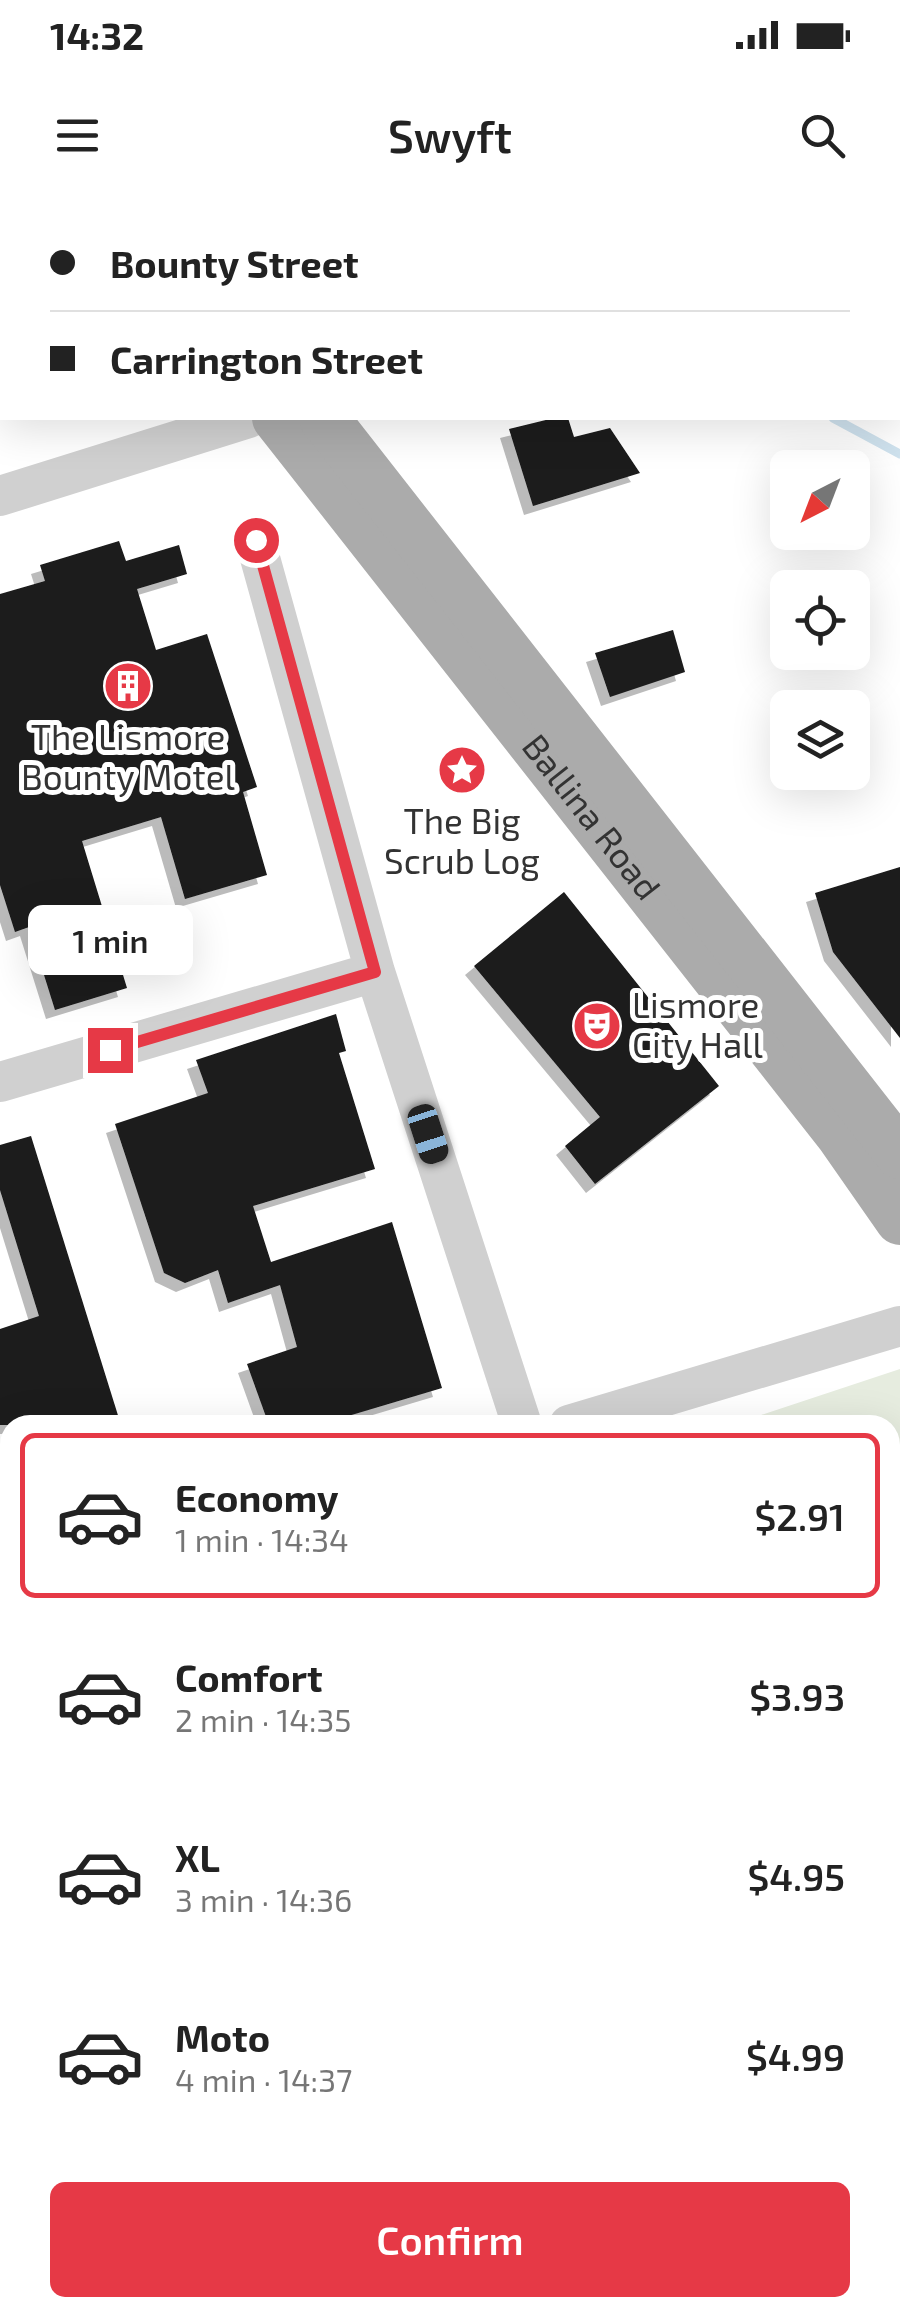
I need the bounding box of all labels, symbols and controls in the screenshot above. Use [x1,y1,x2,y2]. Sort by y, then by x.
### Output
text: 14:32 [50,12,144,58]
icon: menu [50,108,105,163]
text: Swyft [388,108,512,162]
icon: search [795,108,850,163]
text: Bounty Street [110,240,359,286]
text: Carrington Street [110,336,423,382]
north arrow [770,450,870,550]
map controls [770,450,870,790]
route start [234,518,279,563]
button: locate [770,570,870,670]
building icon: The Lismore Bounty Motel [102,660,154,712]
button: layers [770,690,870,790]
place label: The Lismore Bounty Motel [21,715,236,797]
street label: Ballina Road [515,725,670,907]
place icon: The Big Scrub Log [436,744,488,796]
place label: The Big Scrub Log [384,799,540,881]
callout: 1 min [28,905,192,975]
text: 1 min [73,921,148,959]
place label: Lismore City Hall [632,983,764,1065]
theatre icon: Lismore City Hall [571,1000,623,1052]
route end [88,1028,133,1073]
car [404,1101,452,1167]
icon: car [55,1471,145,1561]
text: Economy [175,1474,339,1520]
text: $2.91 [754,1493,845,1539]
text: 1 min · 14:34 [175,1520,349,1558]
icon: car [55,1651,145,1741]
text: Comfort [175,1654,323,1700]
text: $3.93 [749,1673,845,1719]
text: 2 min · 14:35 [175,1700,351,1738]
icon: car [55,1831,145,1921]
text: XL [175,1834,220,1880]
text: $4.95 [747,1853,845,1899]
text: 3 min · 14:36 [175,1880,352,1918]
icon: car [55,2011,145,2101]
text: Moto [175,2014,270,2060]
text: $4.99 [746,2033,845,2079]
text: 4 min · 14:37 [175,2060,352,2098]
button: Confirm [50,2182,850,2297]

